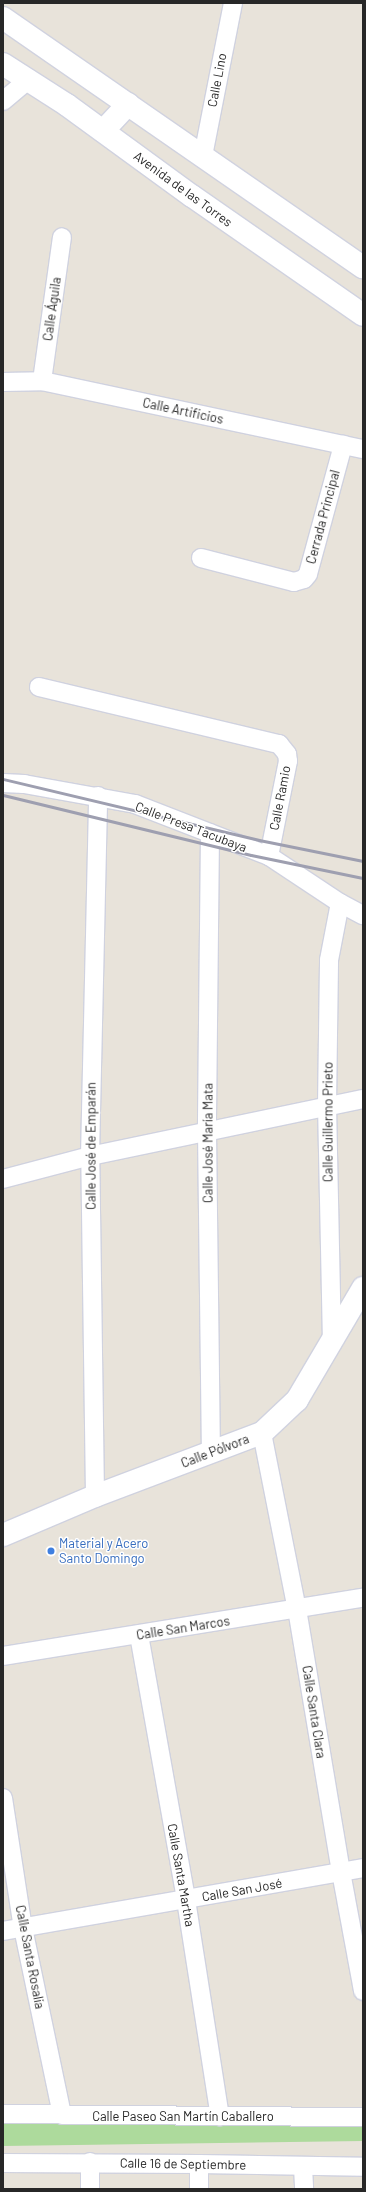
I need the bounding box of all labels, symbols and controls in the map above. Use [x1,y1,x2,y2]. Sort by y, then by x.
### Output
street label: Calle Lino [204,52,230,108]
street label: Avenida de las Torres [131,148,235,230]
street label: Calle Águila [40,276,64,342]
street label: Calle Artificios [141,395,225,427]
street label: Cerrada Principal [303,468,343,566]
street label: Calle Ramio [266,764,294,832]
street label: Calle Presa Tacubaya [133,799,249,855]
street label: Calle Guillermo Prieto [320,1062,336,1182]
street label: Calle José de Emparán [83,1082,99,1210]
street label: Calle José María Mata [200,1083,216,1203]
street label: Calle Pólvora [179,1431,251,1471]
place label: Material y Acero Santo Domingo [59,1536,148,1567]
marker: Material y Acero Santo Domingo [46,1546,56,1556]
street label: Calle San Marcos [135,1613,231,1643]
street label: Calle Santa Clara [299,1664,329,1760]
street label: Calle Santa Martha [164,1822,198,1928]
street label: Calle San José [200,1875,284,1905]
street label: Calle Santa Rosalía [12,1904,48,2010]
street label: Calle Paseo San Martín Caballero [92,2108,274,2124]
street label: Calle 16 de Septiembre [120,2155,246,2173]

